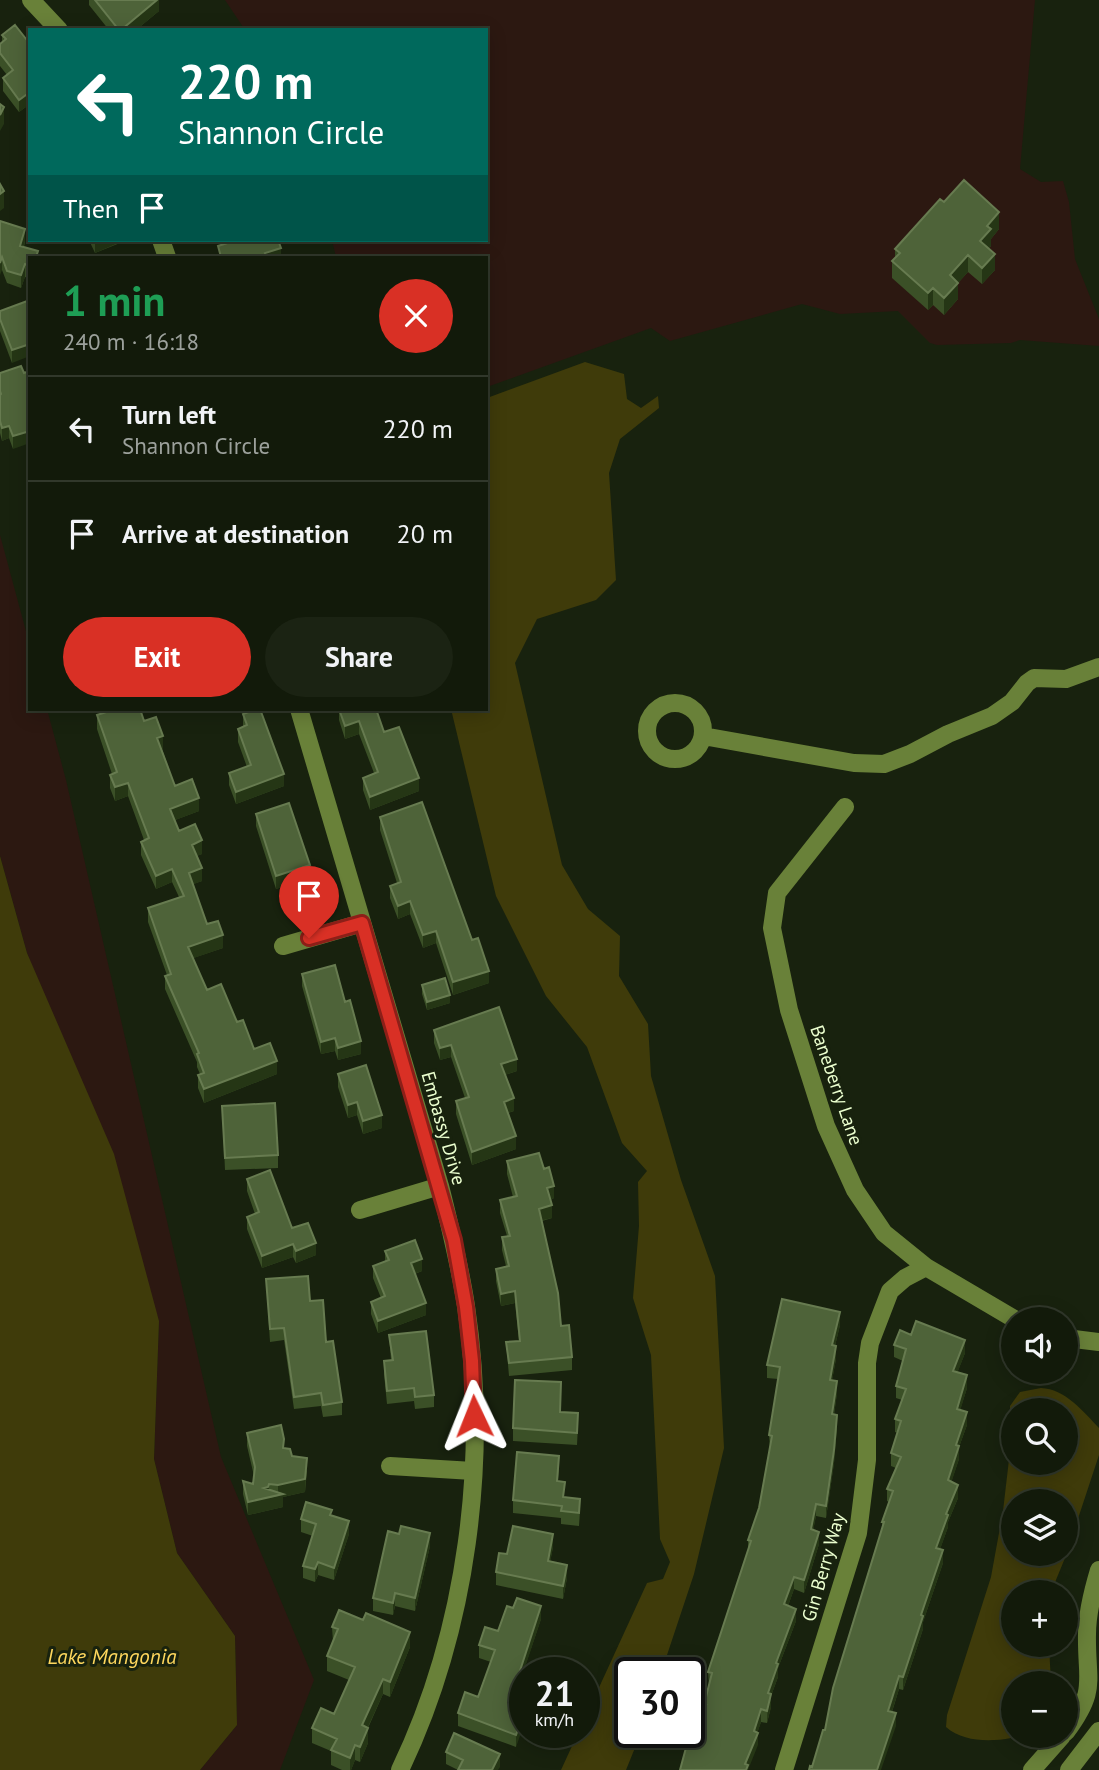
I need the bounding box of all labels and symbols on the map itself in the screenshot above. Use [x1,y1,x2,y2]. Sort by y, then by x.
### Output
pin [279,866,339,938]
street label: Baneberry Lane [805,1022,869,1148]
street label: Embassy Drive [416,1068,472,1188]
position arrow [437,1379,511,1453]
street label: Gin Berry Way [796,1510,850,1624]
water label: Lake Mangonia [48,1643,177,1670]
speed limit sign: 30 [614,1657,705,1748]

